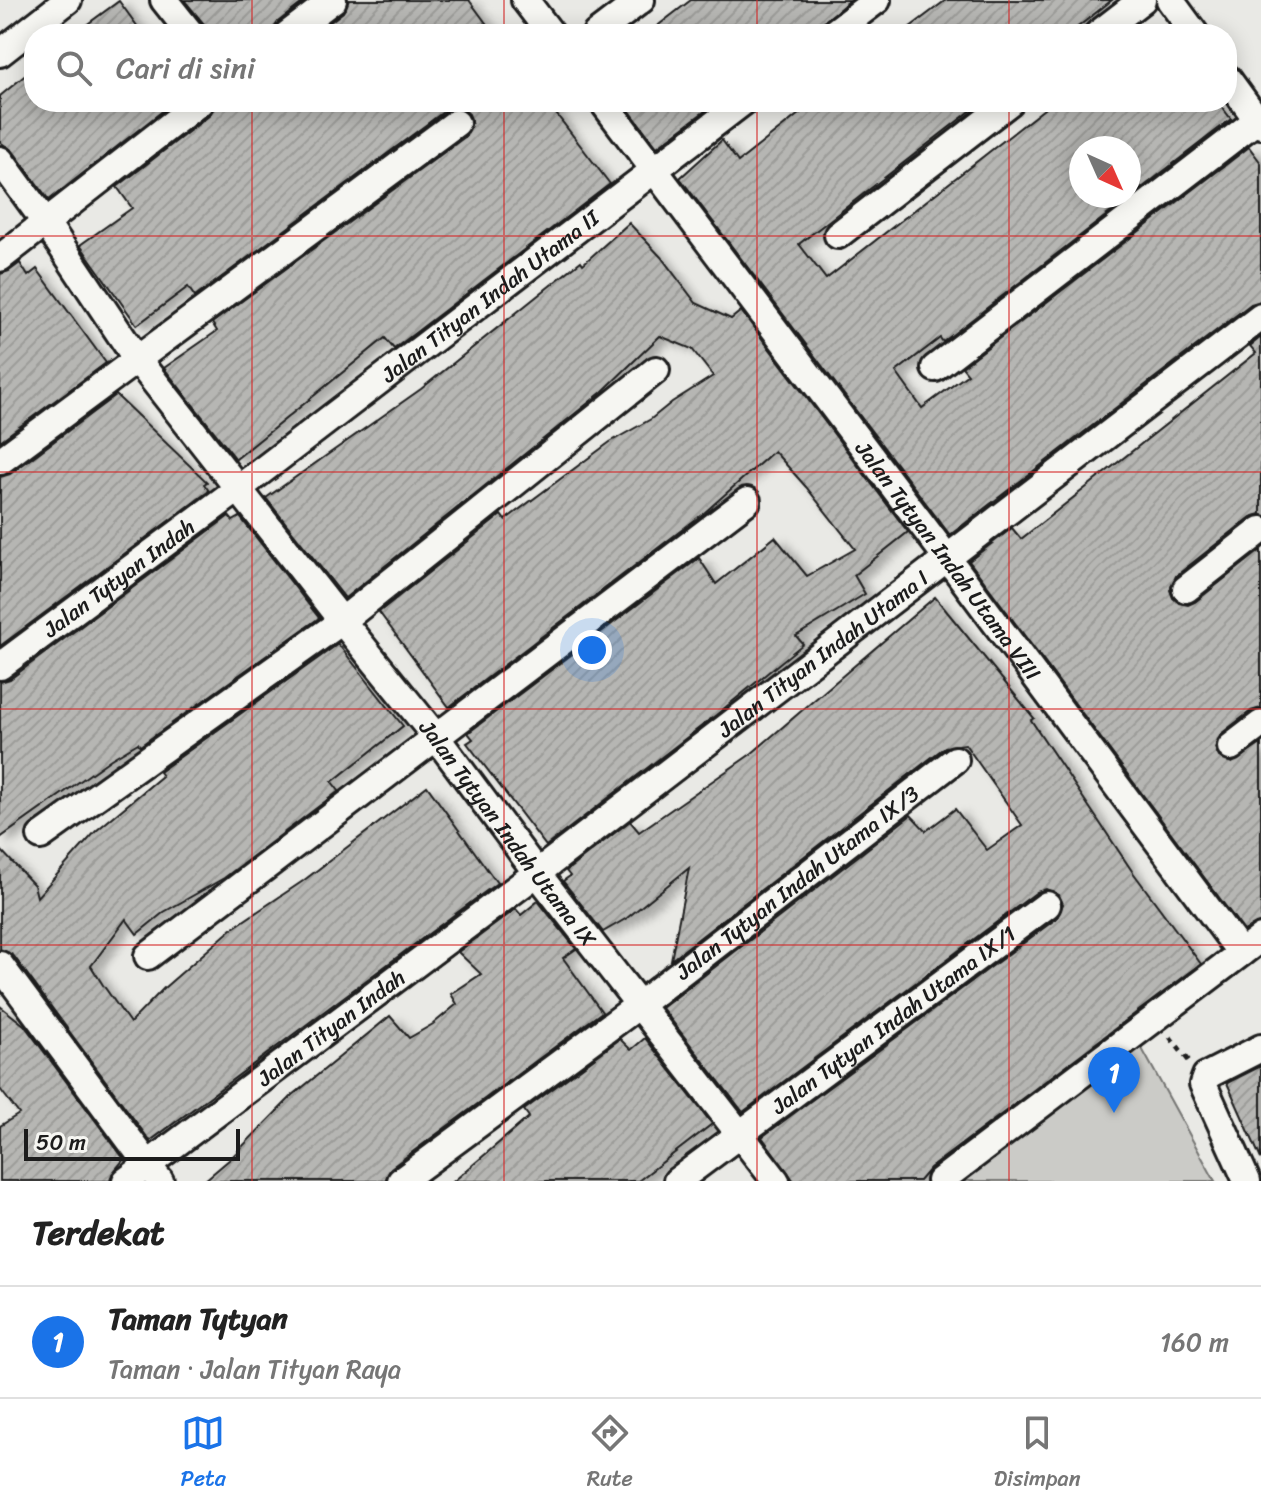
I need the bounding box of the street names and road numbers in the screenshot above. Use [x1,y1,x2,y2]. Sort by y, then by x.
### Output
street label: Jalan Tityan Indah Utama II [372,199,609,394]
street label: Jalan Tytyan Indah Utama VIII [844,431,1051,689]
street label: Jalan Tytyan Indah [34,508,204,649]
street label: Jalan Tityan Indah Utama I [708,560,938,749]
street label: Jalan Tytyan Indah Utama IX [408,710,607,956]
street label: Jalan Tytyan Indah Utama IX/3 [666,775,928,991]
street label: Jalan Tytyan Indah Utama IX/1 [762,915,1025,1125]
street label: Jalan Tityan Indah [248,959,414,1097]

